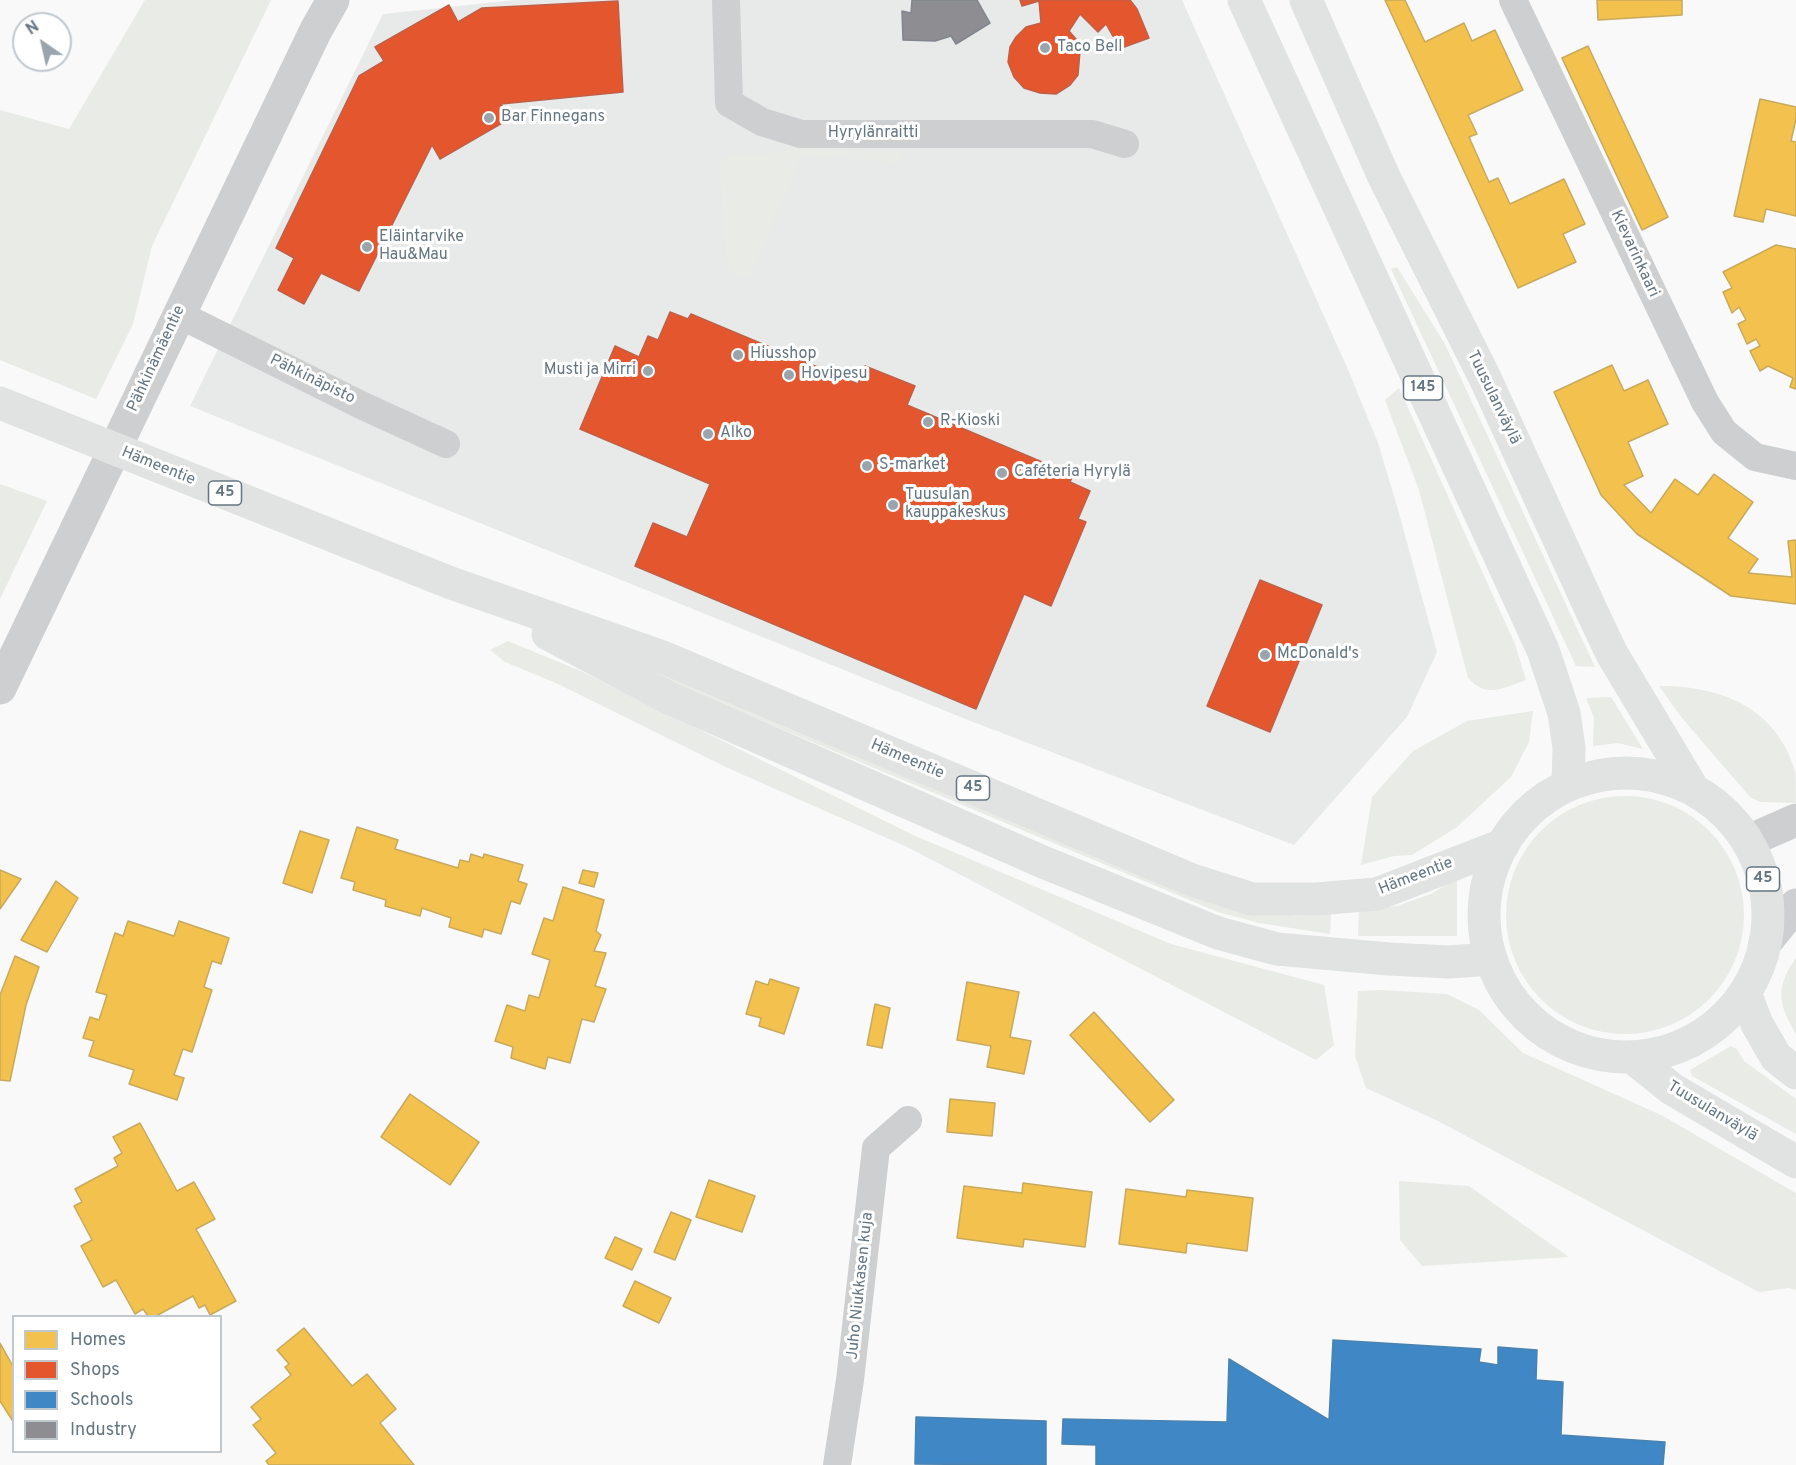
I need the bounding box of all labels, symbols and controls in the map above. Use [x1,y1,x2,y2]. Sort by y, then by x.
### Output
north arrow [12,12,72,72]
text: N [23,17,43,40]
place label: Taco Bell [1057,38,1122,58]
marker: Taco Bell [1038,41,1052,55]
place label: Bar Finnegans [501,108,605,128]
marker: Bar Finnegans [482,111,496,125]
street label: Hyrylänraitti [828,124,918,144]
street label: Kievarinkaari [1605,207,1663,301]
place label: Eläintarvike Hau&Mau [379,228,464,266]
marker: Eläintarvike Hau&Mau [360,240,374,254]
street label: Pähkinämäentie [124,303,190,415]
place label: Hiusshop [750,345,816,365]
marker: Hiusshop [731,348,745,362]
street label: Tuusulanväylä [1462,348,1524,448]
street label: Pähkinäpisto [266,351,358,409]
place label: Musti ja Mirri [544,361,636,381]
marker: Musti ja Mirri [641,364,655,378]
place label: Hovipesu [801,365,867,385]
marker: Hovipesu [782,368,796,382]
road number: 145 [1404,376,1442,400]
place label: R-Kioski [940,412,1000,432]
marker: R-Kioski [921,415,935,429]
place label: Alko [720,424,752,444]
marker: Alko [701,427,715,441]
street label: Hämeentie [118,444,198,490]
place label: S-market [879,456,946,476]
marker: S-market [860,459,874,473]
place label: Caféteria Hyrylä [1014,463,1131,483]
marker: Caféteria Hyrylä [995,466,1009,480]
road number: 45 [208,481,242,505]
place label: Tuusulan kauppakeskus [905,486,1006,524]
marker: Tuusulan kauppakeskus [886,498,900,512]
place label: McDonald's [1277,645,1359,665]
marker: McDonald's [1258,648,1272,662]
street label: Hämeentie [867,736,947,784]
road number: 45 [956,776,990,800]
street label: Hämeentie [1376,854,1456,900]
road number: 45 [1746,867,1780,891]
street label: Tuusulanväylä [1663,1078,1761,1146]
street label: Juho Niukkasen kuja [844,1211,878,1361]
legend [12,1315,222,1453]
text: Homes [70,1329,126,1352]
text: Shops [70,1359,120,1382]
text: Schools [70,1389,133,1412]
text: Industry [70,1419,137,1442]

